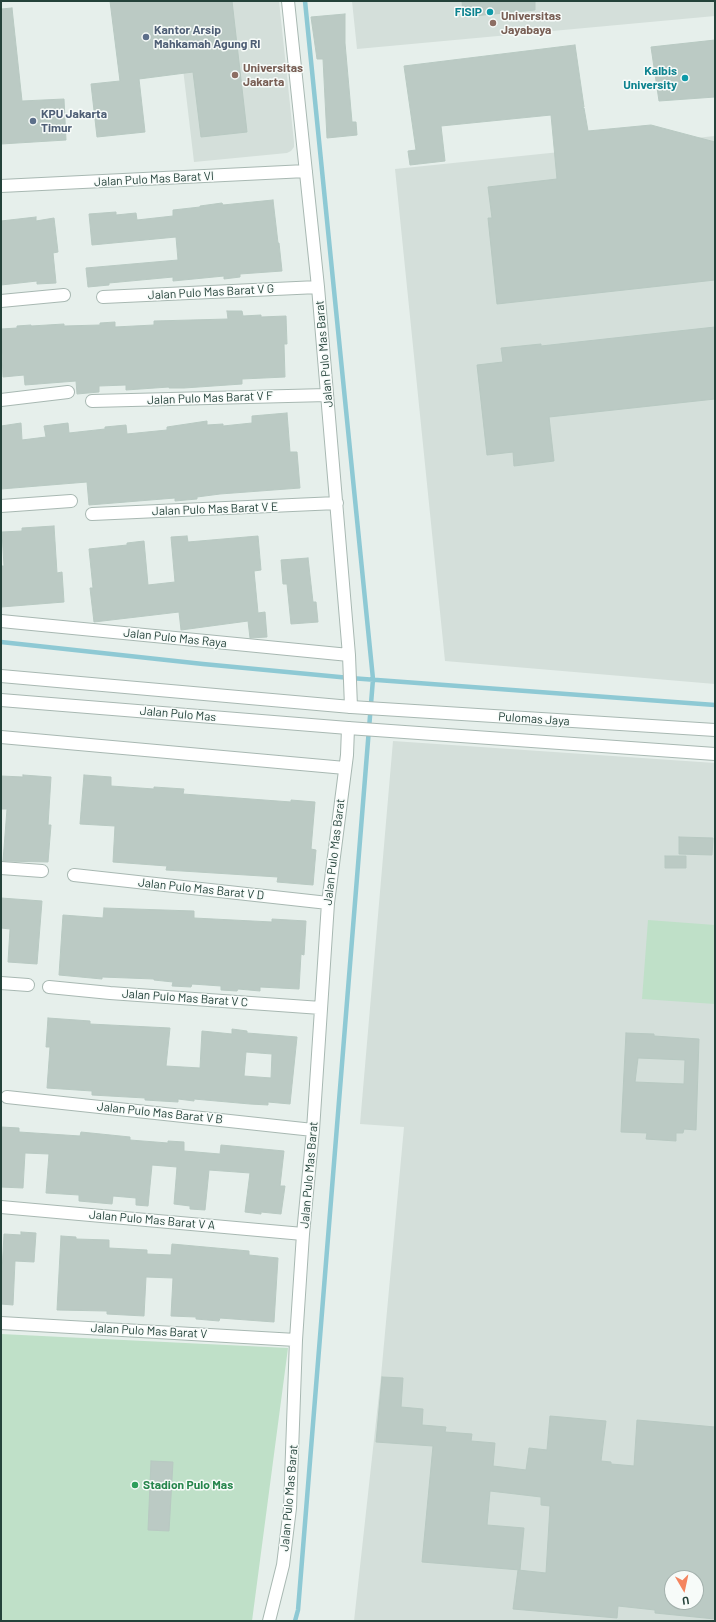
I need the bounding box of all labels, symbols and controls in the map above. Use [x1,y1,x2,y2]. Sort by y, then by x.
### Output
place label: FISIP [455,5,482,19]
marker: FISIP [485,7,495,17]
place label: Universitas Jayabaya [501,9,561,37]
marker: Universitas Jayabaya [488,18,498,28]
place label: Kantor Arsip Mahkamah Agung RI [154,23,260,51]
marker: Kantor Arsip Mahkamah Agung RI [141,32,151,42]
place label: Universitas Jakarta [243,61,303,89]
place label: Kalbis University [623,64,677,92]
marker: Universitas Jakarta [230,70,240,80]
marker: Kalbis University [680,73,690,83]
place label: KPU Jakarta Timur [41,107,107,135]
marker: KPU Jakarta Timur [28,116,38,126]
street label: Jalan Pulo Mas Barat VI [94,169,214,189]
street label: Jalan Pulo Mas Barat V G [147,281,275,303]
street label: Jalan Pulo Mas Barat [312,300,336,408]
street label: Jalan Pulo Mas Barat V F [147,389,273,407]
street label: Jalan Pulo Mas Barat V E [152,500,278,518]
street label: Jalan Pulo Mas Raya [123,625,227,651]
street label: Jalan Pulo Mas [139,703,217,725]
street label: Pulomas Jaya [498,709,570,729]
street label: Jalan Pulo Mas Barat [320,798,348,906]
street label: Jalan Pulo Mas Barat V D [137,875,265,903]
street label: Jalan Pulo Mas Barat V C [121,986,249,1010]
street label: Jalan Pulo Mas Barat V B [96,1099,224,1127]
street label: Jalan Pulo Mas Barat [297,1121,321,1229]
street label: Jalan Pulo Mas Barat V A [88,1207,216,1233]
street label: Jalan Pulo Mas Barat V [90,1321,208,1341]
street label: Jalan Pulo Mas Barat [277,1444,301,1552]
place label: Stadion Pulo Mas [143,1478,233,1492]
marker: Stadion Pulo Mas [130,1480,140,1490]
north arrow [664,1570,704,1610]
text: U [681,1594,690,1608]

